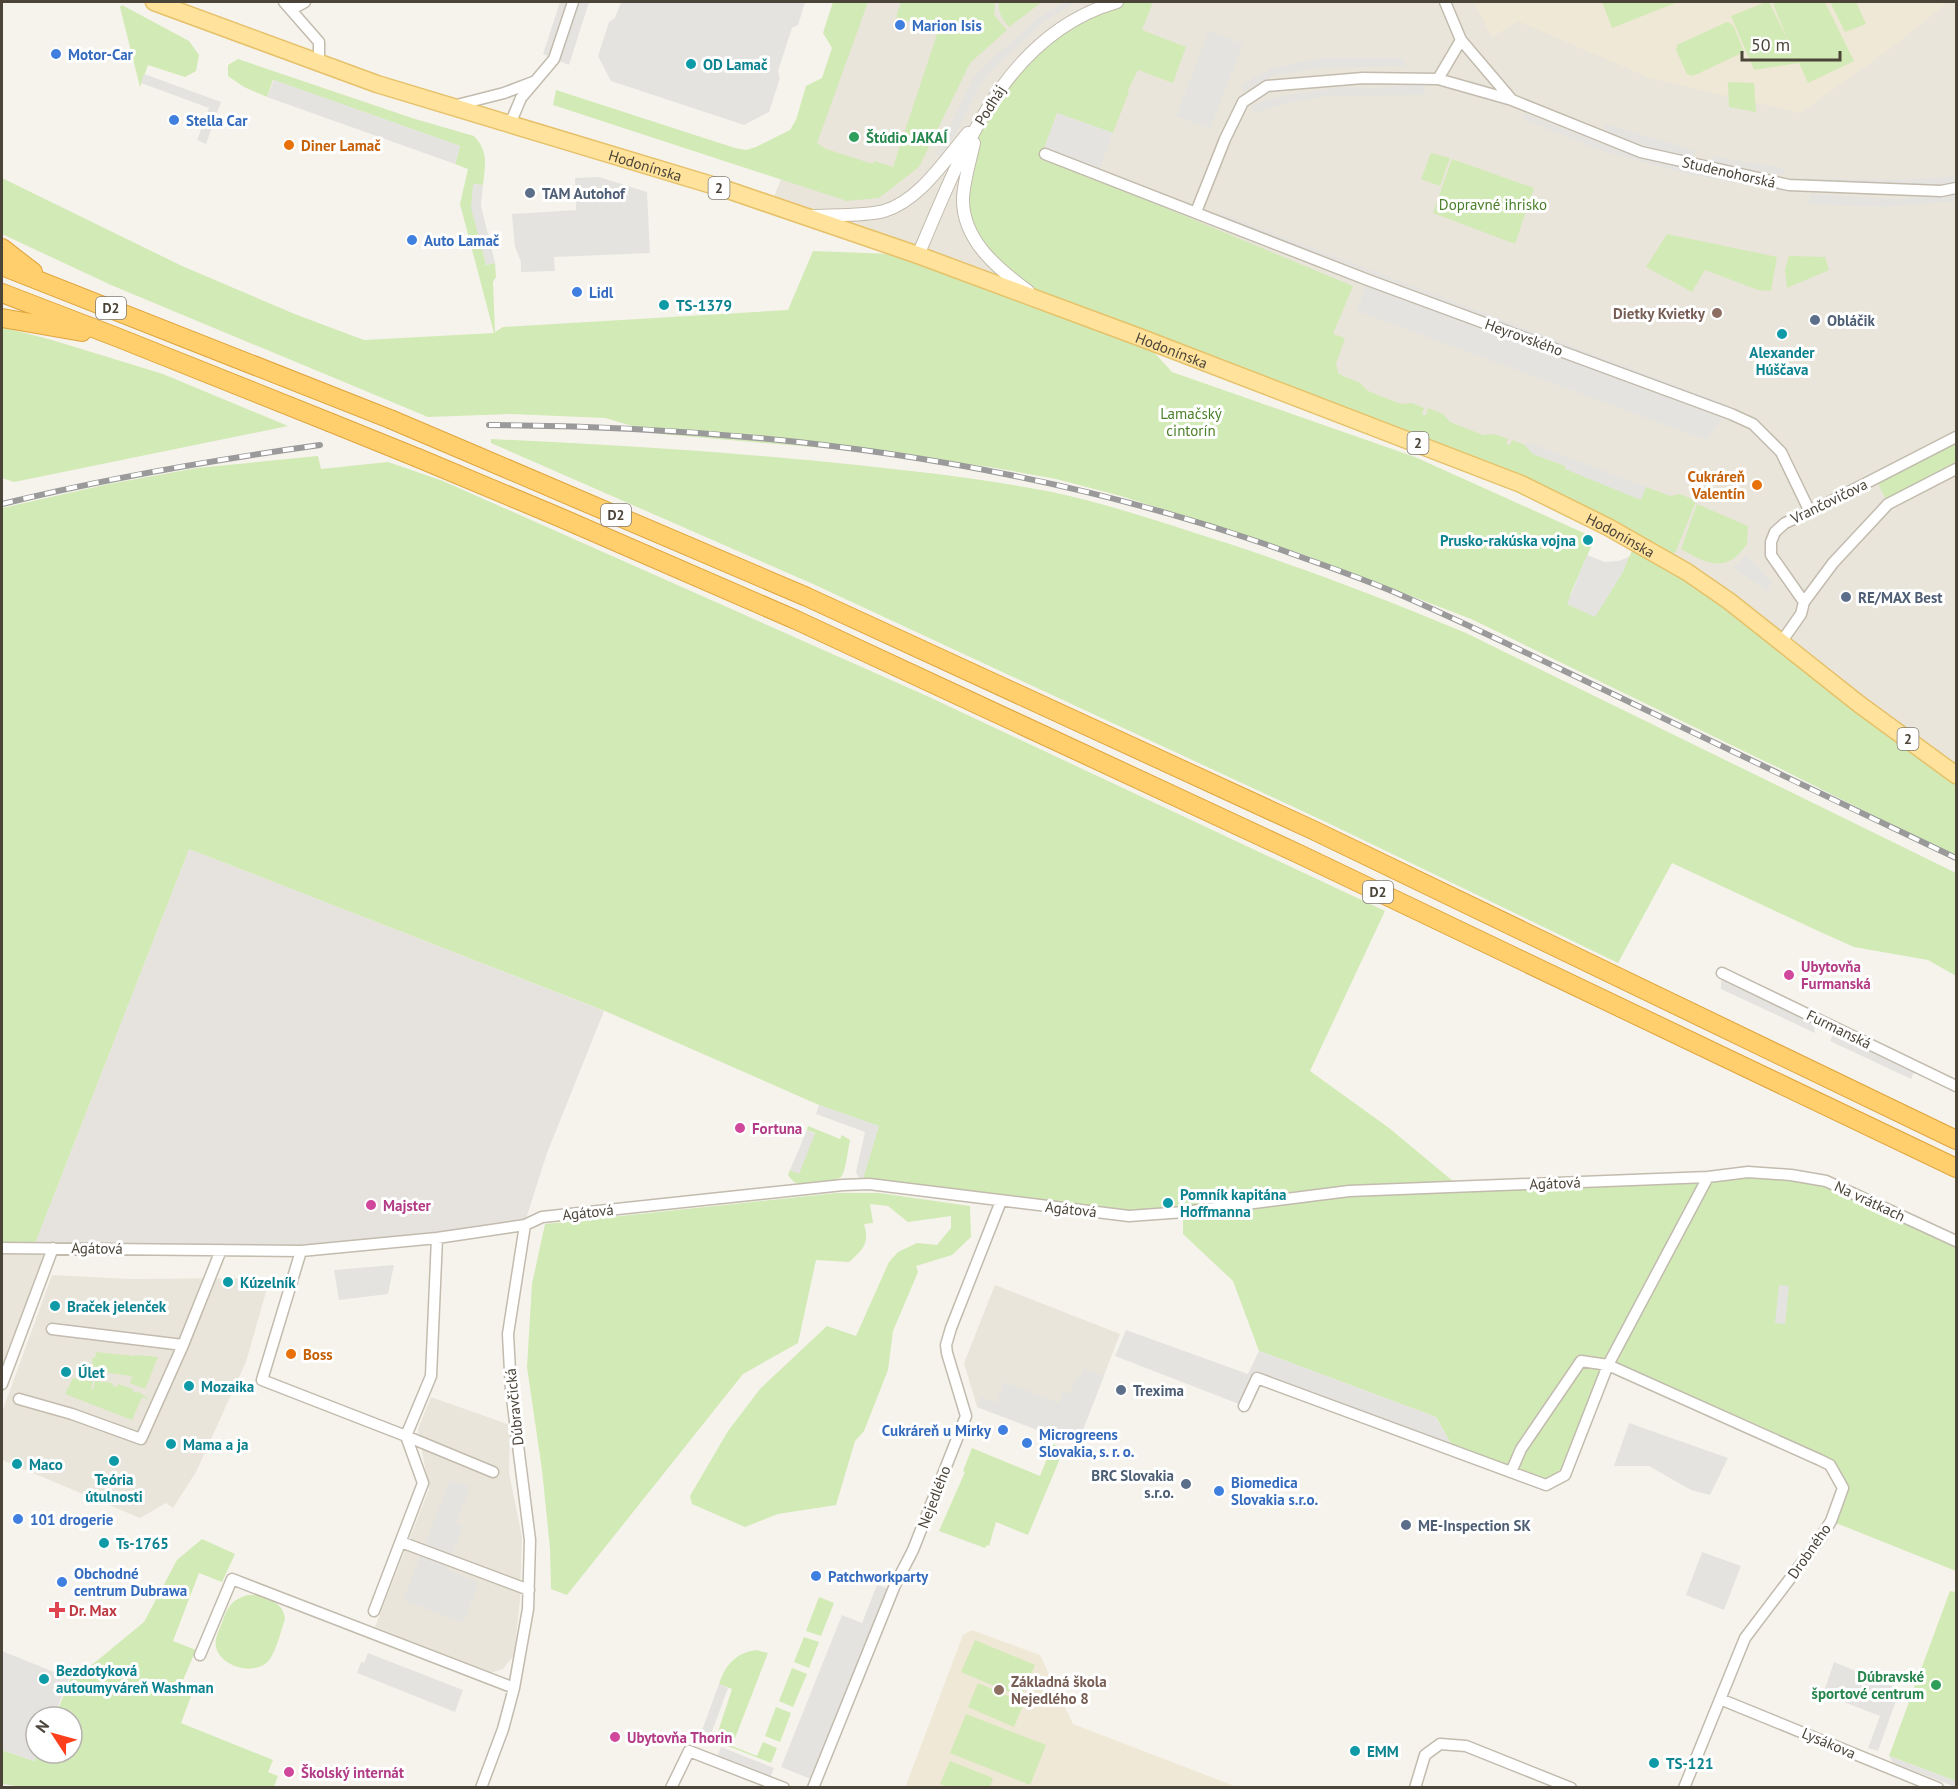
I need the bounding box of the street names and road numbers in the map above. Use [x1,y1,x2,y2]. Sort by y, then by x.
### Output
street label: Podháj [970,81,1010,129]
street label: Hodonínska [606,145,684,185]
street label: Studenohorská [1680,152,1778,192]
road number: 2 [708,177,730,199]
road number: D2 [96,297,126,319]
street label: Heyrovského [1482,314,1566,360]
street label: Hodonínska [1133,327,1211,372]
road number: 2 [1408,432,1428,454]
street label: Vrančovičova [1787,474,1870,528]
road number: D2 [601,504,631,526]
street label: Hodonínska [1583,508,1659,561]
road number: 2 [1898,728,1918,750]
road number: D2 [1363,881,1393,903]
street label: Furmanská [1804,1005,1874,1053]
street label: Agátová [1529,1173,1581,1193]
street label: Na vrátkach [1832,1176,1908,1226]
street label: Agátová [1044,1197,1098,1221]
street label: Agátová [561,1200,615,1224]
street label: Agátová [71,1238,123,1258]
street label: Dúbravčická [500,1367,528,1447]
street label: Nejedlého [913,1463,955,1531]
street label: Drobného [1783,1520,1835,1582]
street label: Lysákova [1799,1723,1859,1763]

